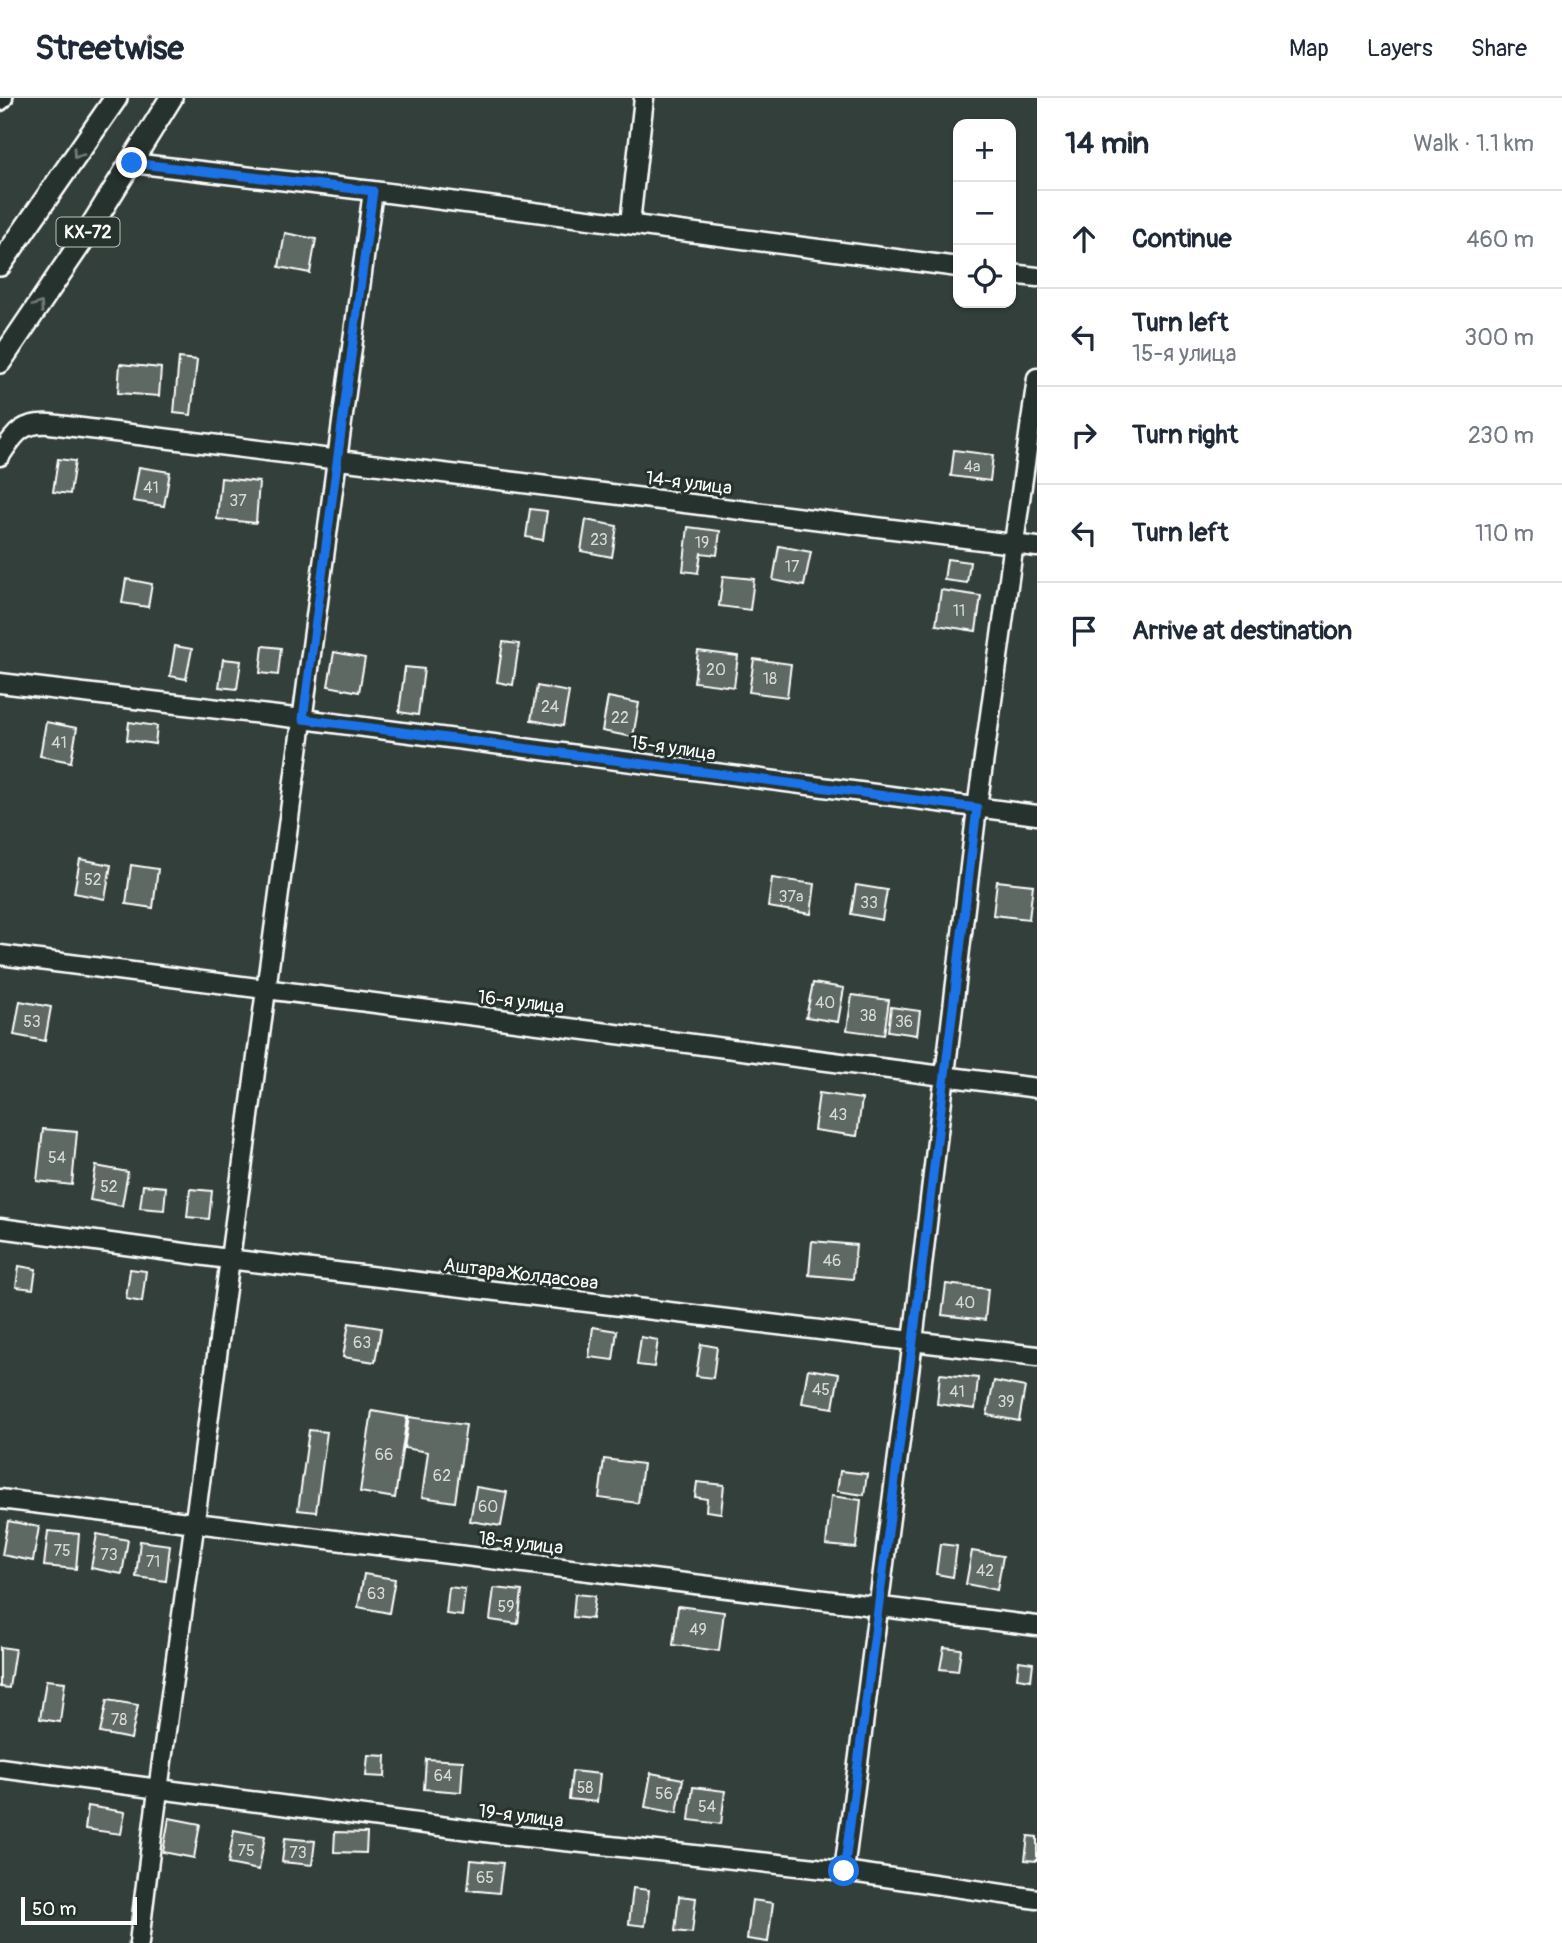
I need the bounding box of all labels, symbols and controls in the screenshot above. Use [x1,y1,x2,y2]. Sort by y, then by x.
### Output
text: Streetwise [35,28,184,69]
text: Map [1289,34,1329,63]
text: Layers [1367,34,1433,63]
text: Share [1471,34,1527,63]
map controls [953,119,1016,308]
button: + [953,119,1016,182]
text: 14 min [1065,125,1149,162]
text: Walk · 1.1 km [1413,129,1534,158]
one-way arrow [73,146,85,159]
route end [116,147,147,178]
button: − [953,182,1016,245]
road number: КХ-72 [56,217,119,246]
icon: ahead [1065,220,1103,258]
text: Continue [1132,223,1232,255]
text: 460 m [1466,225,1534,254]
button: locate [953,245,1016,308]
one-way arrow [31,301,43,314]
text: Turn left [1132,307,1228,339]
icon: left [1065,318,1103,356]
text: 300 m [1464,323,1534,352]
text: 15-я улица [1132,339,1236,368]
icon: right [1065,416,1103,454]
text: Turn right [1132,419,1238,451]
text: 230 m [1468,421,1534,450]
house number: 4а [964,457,980,477]
street label: 14-я улица [644,466,734,500]
house number: 41 [143,478,159,498]
house number: 37 [229,491,247,511]
icon: left [1065,514,1103,552]
text: Turn left [1132,517,1228,549]
text: 110 m [1475,519,1534,548]
house number: 23 [590,530,608,550]
house number: 19 [695,533,709,553]
house number: 17 [785,557,800,577]
house number: 11 [953,601,965,621]
icon: arrive [1065,612,1103,650]
text: Arrive at destination [1132,615,1352,647]
house number: 20 [706,660,726,680]
house number: 18 [763,669,777,689]
house number: 24 [541,697,559,717]
house number: 22 [611,708,629,728]
street label: 15-я улица [629,730,717,766]
house number: 41 [51,733,67,753]
house number: 52 [84,870,102,890]
house number: 37а [779,887,803,907]
house number: 33 [860,893,878,913]
street label: 16-я улица [476,985,566,1019]
house number: 40 [815,993,835,1013]
house number: 38 [860,1006,877,1026]
house number: 53 [23,1012,41,1032]
house number: 36 [895,1012,913,1032]
house number: 43 [829,1105,847,1125]
house number: 54 [48,1148,66,1168]
house number: 52 [100,1177,118,1197]
house number: 46 [823,1251,841,1271]
street label: Аштара Жолдасова [442,1253,600,1295]
house number: 40 [955,1293,975,1313]
house number: 63 [353,1333,371,1353]
house number: 45 [812,1380,830,1400]
house number: 41 [949,1382,965,1402]
house number: 39 [997,1392,1015,1412]
house number: 66 [375,1445,393,1465]
house number: 62 [433,1466,451,1486]
house number: 60 [478,1497,498,1517]
street label: 18-я улица [477,1526,565,1560]
house number: 75 [53,1541,71,1561]
house number: 73 [100,1545,118,1565]
house number: 71 [146,1552,160,1572]
house number: 42 [976,1561,994,1581]
house number: 63 [367,1584,385,1604]
house number: 59 [498,1597,514,1617]
house number: 49 [689,1620,707,1640]
house number: 78 [111,1710,127,1730]
house number: 64 [434,1766,452,1786]
house number: 58 [577,1778,593,1798]
house number: 56 [655,1784,673,1804]
house number: 54 [698,1797,716,1817]
street label: 19-я улица [477,1799,565,1833]
house number: 75 [237,1841,255,1861]
house number: 73 [289,1843,307,1863]
route start [828,1855,859,1886]
house number: 65 [476,1868,494,1888]
scale bar [21,1894,136,1926]
text: 50 m [32,1897,76,1921]

